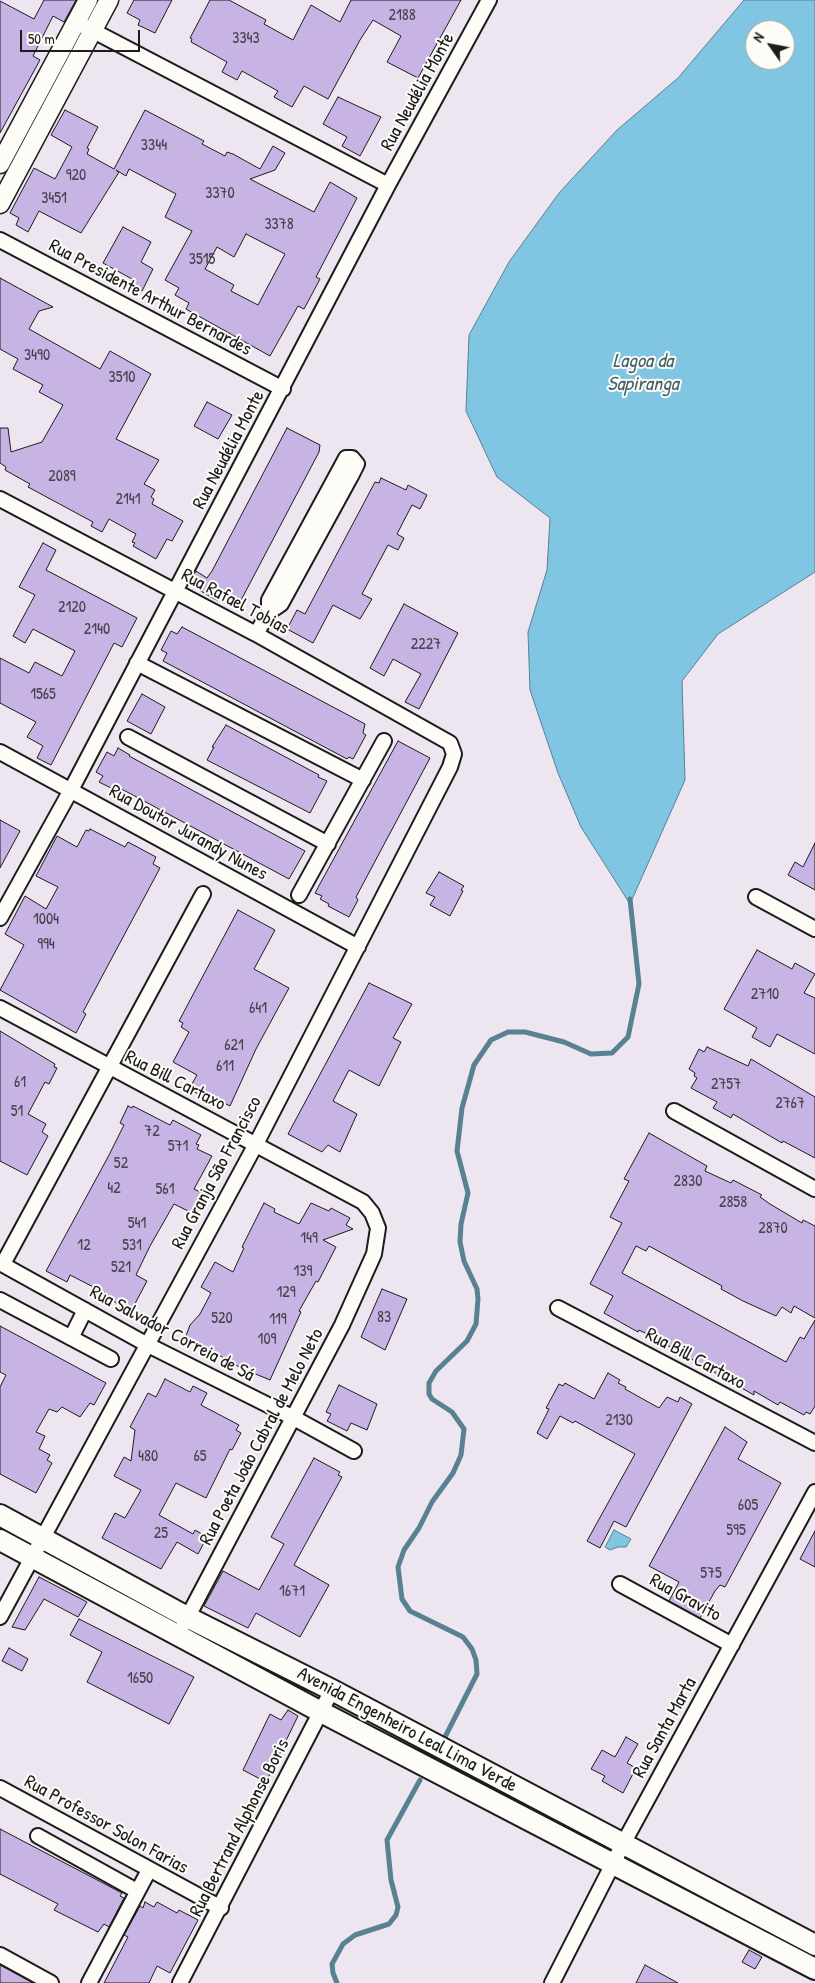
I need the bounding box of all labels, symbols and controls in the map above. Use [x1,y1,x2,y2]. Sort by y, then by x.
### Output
house number: 2188 [388,6,416,26]
scale bar [22,20,142,52]
north arrow [745,20,795,70]
text: 50 m [28,28,55,49]
house number: 3343 [232,29,260,49]
street label: Rua Neudélia Monte [376,29,460,155]
text: N [748,29,768,45]
house number: 3344 [141,136,167,156]
house number: 920 [66,166,86,186]
house number: 3370 [205,184,235,204]
house number: 3451 [41,189,67,209]
house number: 3378 [264,215,294,235]
street label: Rua Presidente Arthur Bernardes [45,235,255,361]
house number: 3515 [189,250,215,270]
house number: 3490 [24,346,50,366]
water label: Lagoa da Sapiranga [607,350,679,397]
house number: 3510 [109,368,135,388]
street label: Rua Neudélia Monte [188,387,270,513]
house number: 2089 [48,467,76,487]
house number: 2141 [115,490,141,510]
street label: Rua Rafael Tobias [177,564,293,640]
house number: 2120 [58,598,86,618]
house number: 2140 [84,620,110,640]
house number: 2227 [411,635,441,655]
house number: 1565 [30,685,56,705]
street label: Rua Doutor Jurandy Nunes [105,780,271,886]
house number: 1004 [33,910,59,930]
house number: 994 [37,935,55,955]
house number: 2710 [751,985,779,1005]
house number: 641 [249,999,267,1019]
house number: 621 [224,1036,244,1056]
street label: Rua Bill Cartaxo [121,1046,229,1116]
house number: 611 [216,1057,234,1077]
house number: 61 [14,1073,26,1093]
house number: 2757 [711,1075,741,1095]
street label: Rua Granja São Francisco [167,1093,267,1253]
house number: 2767 [775,1094,805,1114]
house number: 51 [11,1102,23,1122]
house number: 72 [144,1122,160,1142]
house number: 571 [168,1137,188,1157]
house number: 52 [114,1154,128,1174]
house number: 2830 [674,1172,702,1192]
house number: 42 [107,1179,121,1199]
house number: 561 [156,1180,174,1200]
house number: 2858 [719,1193,747,1213]
house number: 541 [128,1214,146,1234]
house number: 2870 [758,1219,788,1239]
house number: 149 [300,1229,318,1249]
house number: 12 [77,1236,91,1256]
house number: 531 [122,1236,142,1256]
house number: 521 [111,1258,131,1278]
house number: 139 [294,1262,312,1282]
street label: Rua Salvador Correia de Sá [86,1281,258,1387]
house number: 129 [276,1283,296,1303]
house number: 83 [377,1308,391,1328]
house number: 520 [211,1309,233,1329]
house number: 119 [269,1310,287,1330]
street label: Rua Bill Cartaxo [641,1323,749,1395]
street label: Rua Poeta João Cabral de Melo Neto [195,1325,329,1549]
house number: 109 [258,1330,276,1350]
house number: 2130 [605,1411,633,1431]
house number: 480 [138,1447,158,1467]
house number: 65 [193,1447,207,1467]
house number: 605 [738,1496,758,1516]
house number: 595 [726,1521,746,1541]
house number: 25 [154,1524,168,1544]
house number: 575 [700,1564,722,1584]
street label: Rua Gravito [645,1569,725,1627]
house number: 1671 [279,1582,305,1602]
street label: Avenida Engenheiro Leal Lima Verde [293,1662,521,1798]
house number: 1650 [127,1669,153,1689]
street label: Rua Santa Marta [628,1674,702,1782]
street label: Rua Bertrand Alphonse Boris [185,1735,295,1921]
street label: Rua Professor Solon Farias [20,1771,192,1879]

